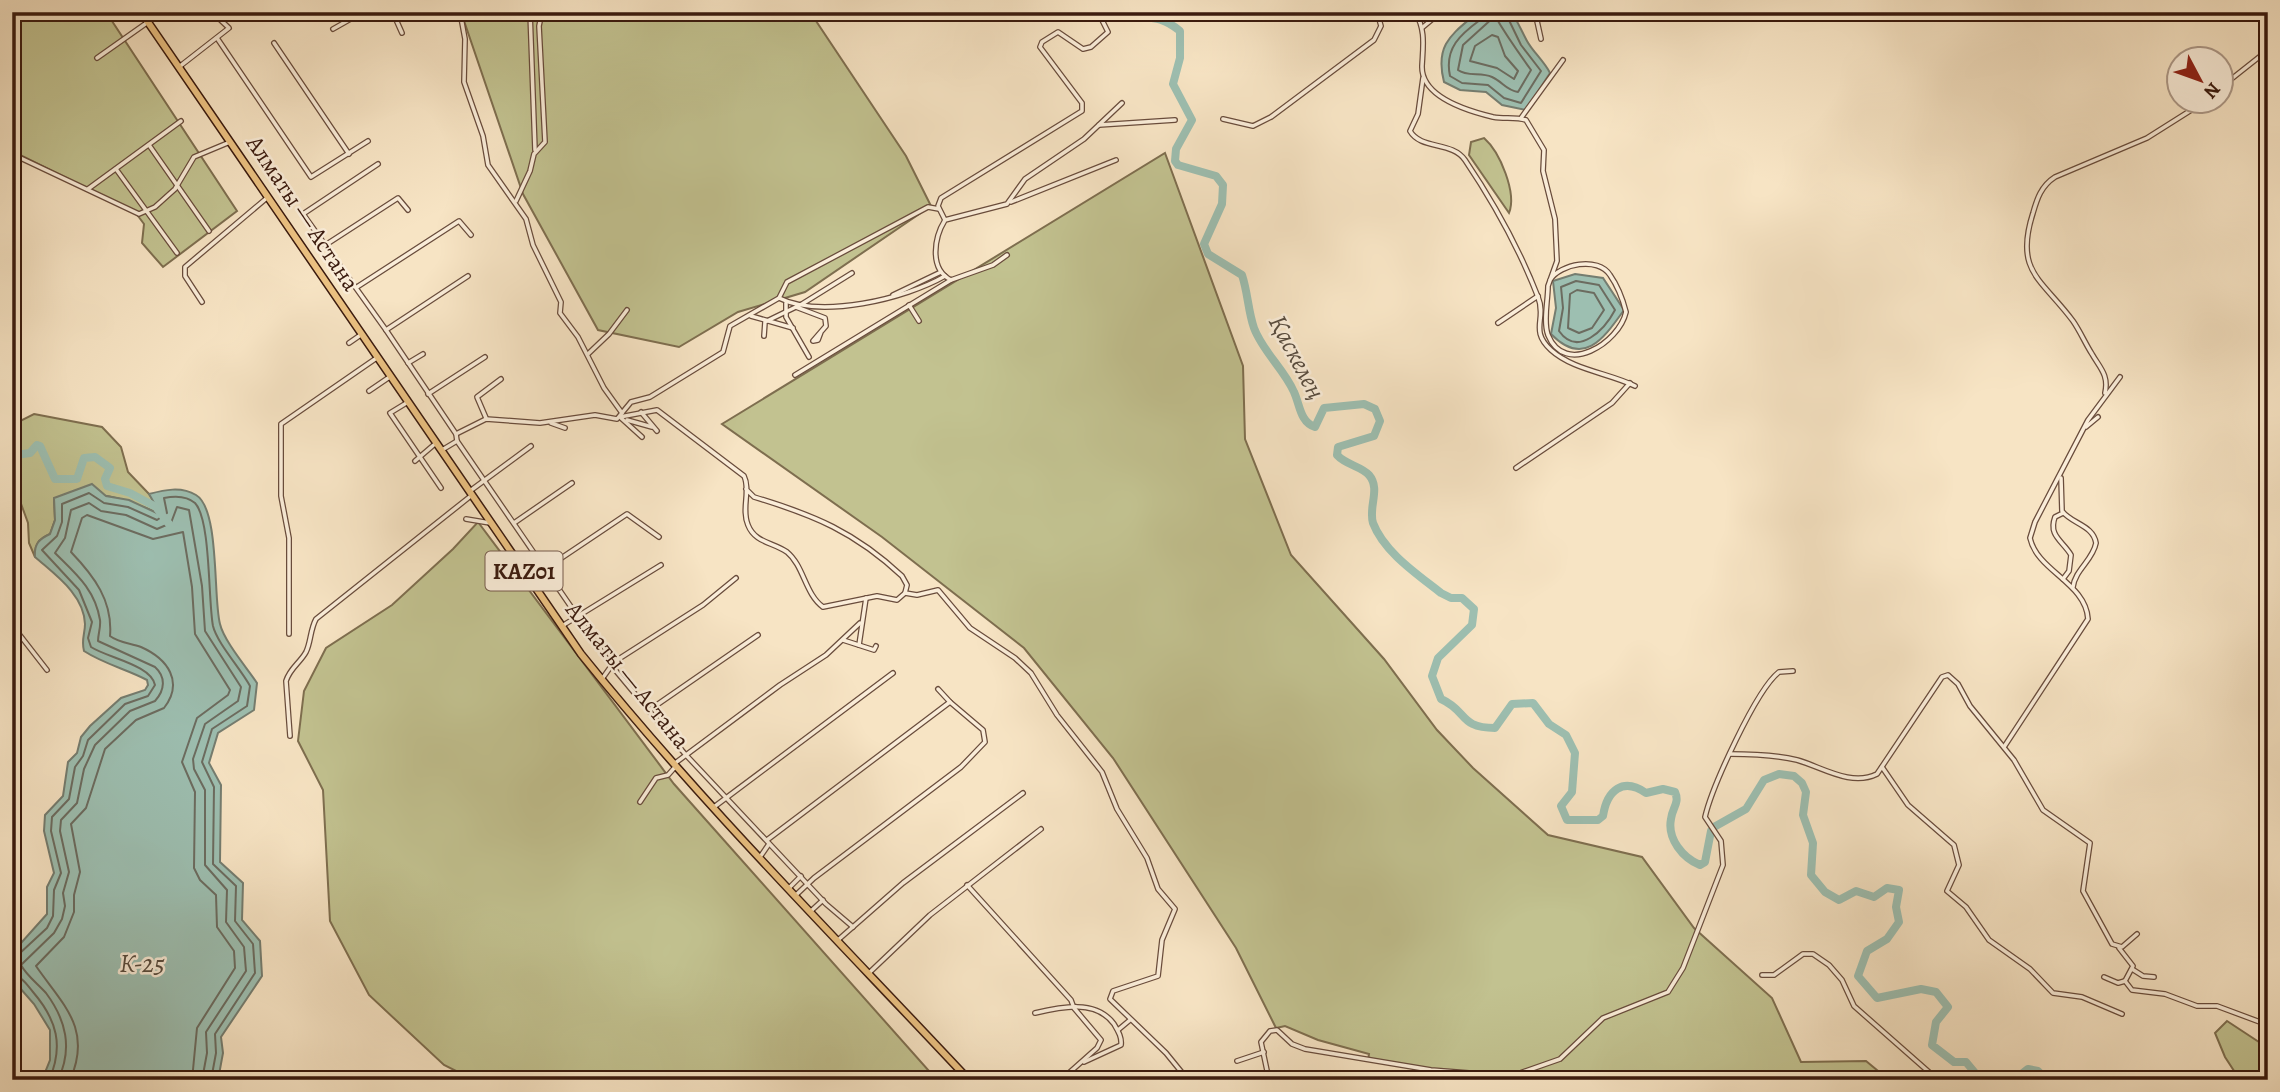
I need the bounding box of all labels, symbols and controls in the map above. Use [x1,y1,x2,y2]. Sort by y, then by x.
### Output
north arrow [2164,46,2234,116]
text: N [2198,77,2226,104]
street label: Алматы — Астана [239,128,367,297]
water label: Қаскелең [1260,309,1334,405]
road number: KАZ01 [486,552,562,590]
street label: Алматы — Астана [558,594,697,755]
water label: К-25 [119,946,165,981]

